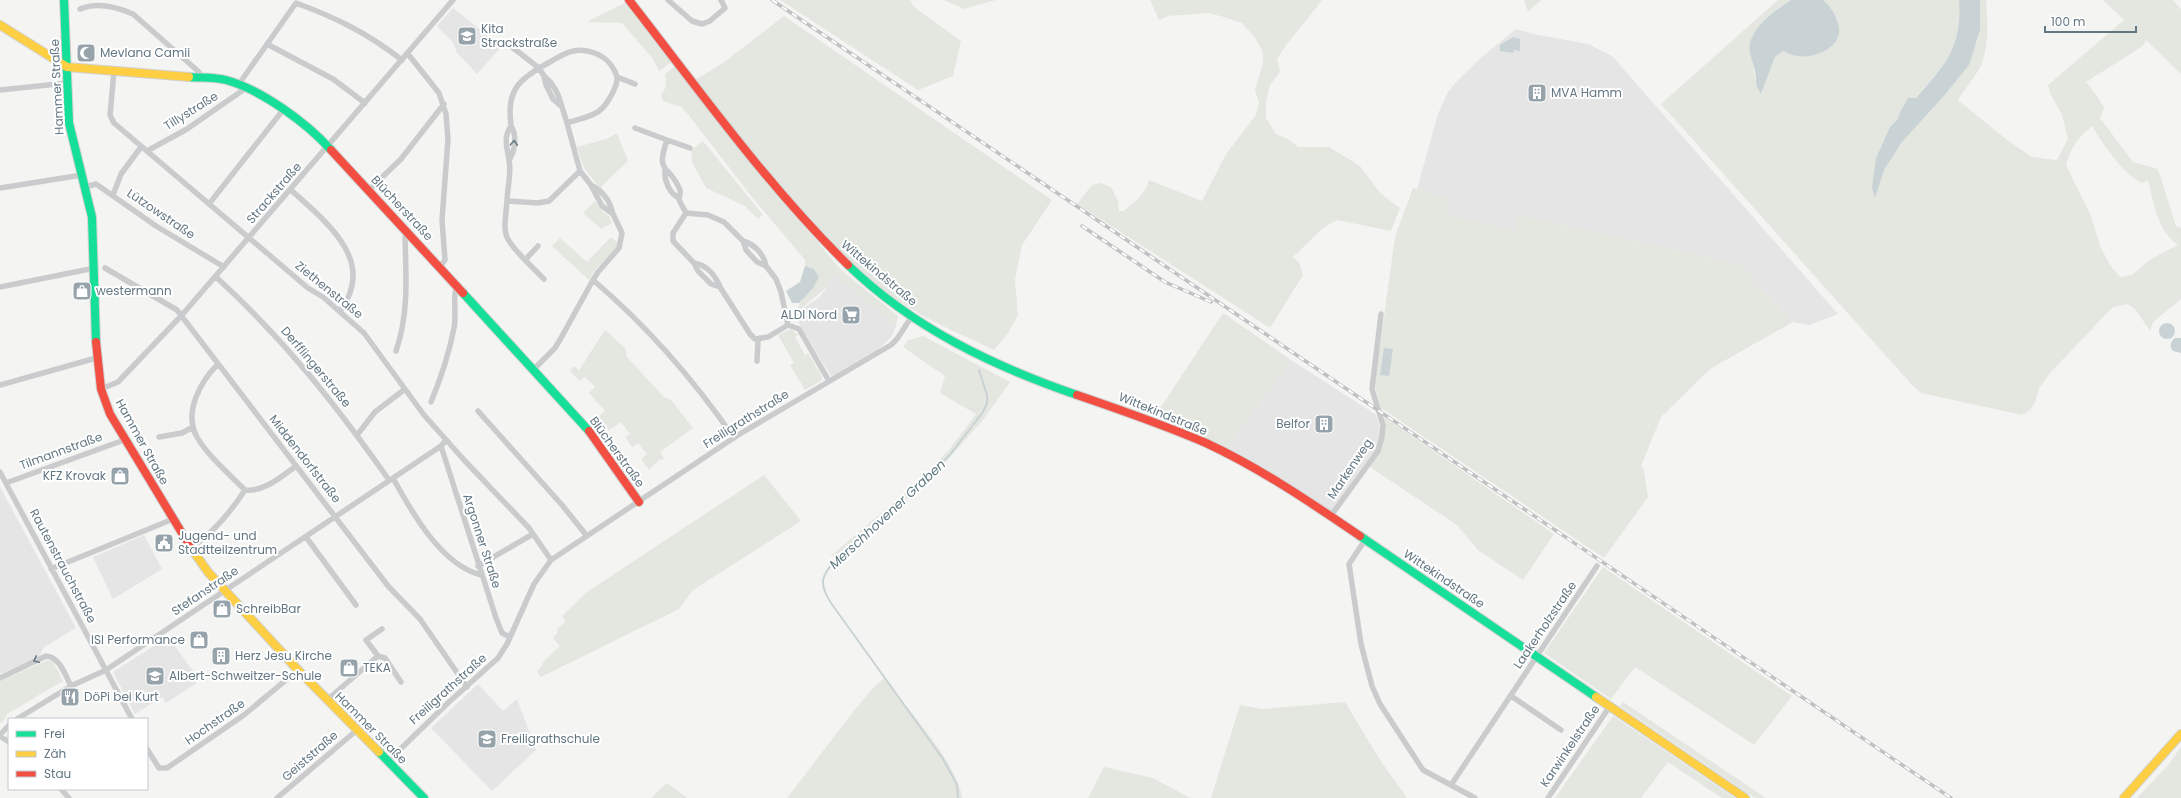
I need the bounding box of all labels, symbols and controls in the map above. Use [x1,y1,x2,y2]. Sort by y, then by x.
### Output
scale bar [2045,8,2136,34]
text: 100 m [2051,13,2085,30]
place label: Kita Strackstraße [481,20,557,51]
school or university icon: Kita Strackstraße [456,25,478,47]
street label: Hammer Straße [46,39,67,135]
mosque icon: Mevlana Camii [75,42,97,64]
place label: Mevlana Camii [100,44,190,61]
building icon: MVA Hamm [1526,82,1548,104]
place label: MVA Hamm [1551,84,1622,101]
street label: Tillystraße [160,87,221,134]
one-way arrow [509,140,518,146]
street label: Strackstraße [242,158,305,227]
street label: Blücherstraße [368,171,437,244]
street label: Lützowstraße [124,184,199,243]
street label: Wittekindstraße [838,236,921,310]
street label: Ziethenstraße [292,257,367,322]
shop icon: westermann [71,280,93,302]
place label: westermann [96,282,172,299]
supermarket icon: ALDI Nord [840,304,862,326]
place label: ALDI Nord [780,306,837,323]
street label: Derfflingerstraße [277,323,355,411]
street label: Freiligrathstraße [700,385,792,452]
street label: Wittekindstraße [1116,388,1210,439]
street label: Hammer Straße [112,396,173,488]
street label: Middendorfstraße [266,411,345,506]
street label: Blücherstraße [586,413,649,491]
building icon: Belfor [1313,413,1335,435]
place label: Belfor [1276,415,1311,432]
street label: Tilmannstraße [17,428,105,473]
street label: Markenweg [1323,435,1376,502]
water label: Merschhovener Graben [825,455,950,574]
shop icon: KFZ Krovak [109,465,131,487]
place label: KFZ Krovak [43,467,107,484]
street label: Argonner Straße [459,491,506,590]
street label: Rautenstrauchstraße [26,506,101,626]
place label: Jugend- und Stadtteilzentrum [178,527,277,558]
public building icon: Jugend- und Stadtteilzentrum [153,532,175,554]
street label: Wittekindstraße [1400,545,1488,612]
street label: Stefanstraße [168,562,242,619]
street label: Laakerholzstraße [1509,578,1580,672]
shop icon: SchreibBar [211,598,233,620]
place label: SchreibBar [236,600,301,617]
shop icon: ISI Performance [188,629,210,651]
place label: ISI Performance [91,631,185,648]
building icon: Herz Jesu Kirche [210,645,232,667]
place label: Herz Jesu Kirche [235,647,332,664]
street label: Freiligrathstraße [405,649,490,728]
one-way arrow [33,655,40,663]
shop icon: TEKA [338,657,360,679]
place label: TEKA [363,659,391,676]
school or university icon: Albert-Schweitzer-Schule [144,665,166,687]
place label: Albert-Schweitzer-Schule [169,667,322,684]
restaurant icon: DöPi bei Kurt [59,686,81,708]
place label: DöPi bei Kurt [84,688,159,705]
street label: Hammer Straße [331,688,411,768]
street label: Hochstraße [181,695,248,749]
street label: Karwinkelstraße [1536,701,1603,790]
legend [8,718,148,790]
text: Frei [44,725,65,742]
street label: Geiststraße [278,727,341,785]
school or university icon: Freiligrathschule [476,728,498,750]
place label: Freiligrathschule [501,730,600,747]
text: Zäh [44,745,66,762]
text: Stau [44,765,71,782]

